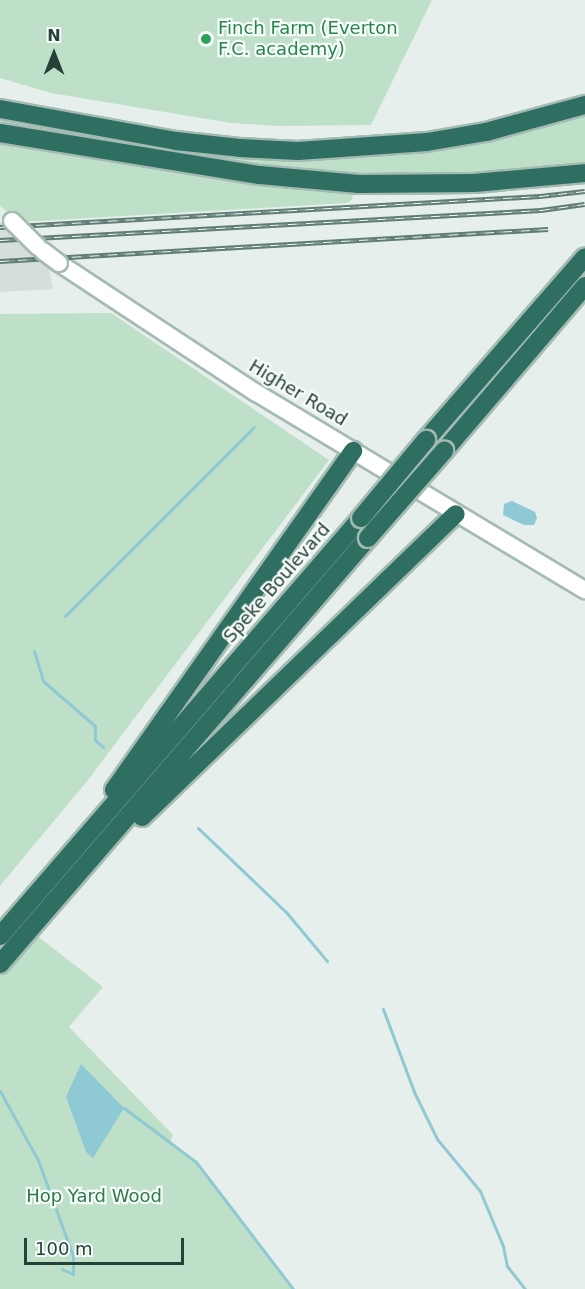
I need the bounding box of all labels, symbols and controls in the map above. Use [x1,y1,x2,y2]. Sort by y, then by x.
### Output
place label: Finch Farm (Everton F.C. academy) [218,18,398,60]
north arrow [24,24,84,84]
text: N [47,26,61,45]
marker: Finch Farm (Everton F.C. academy) [199,32,213,46]
street label: Higher Road [245,355,351,431]
street label: Speke Boulevard [219,519,335,647]
park label: Hop Yard Wood [26,1185,162,1207]
scale bar [27,1226,188,1264]
text: 100 m [35,1238,93,1259]

